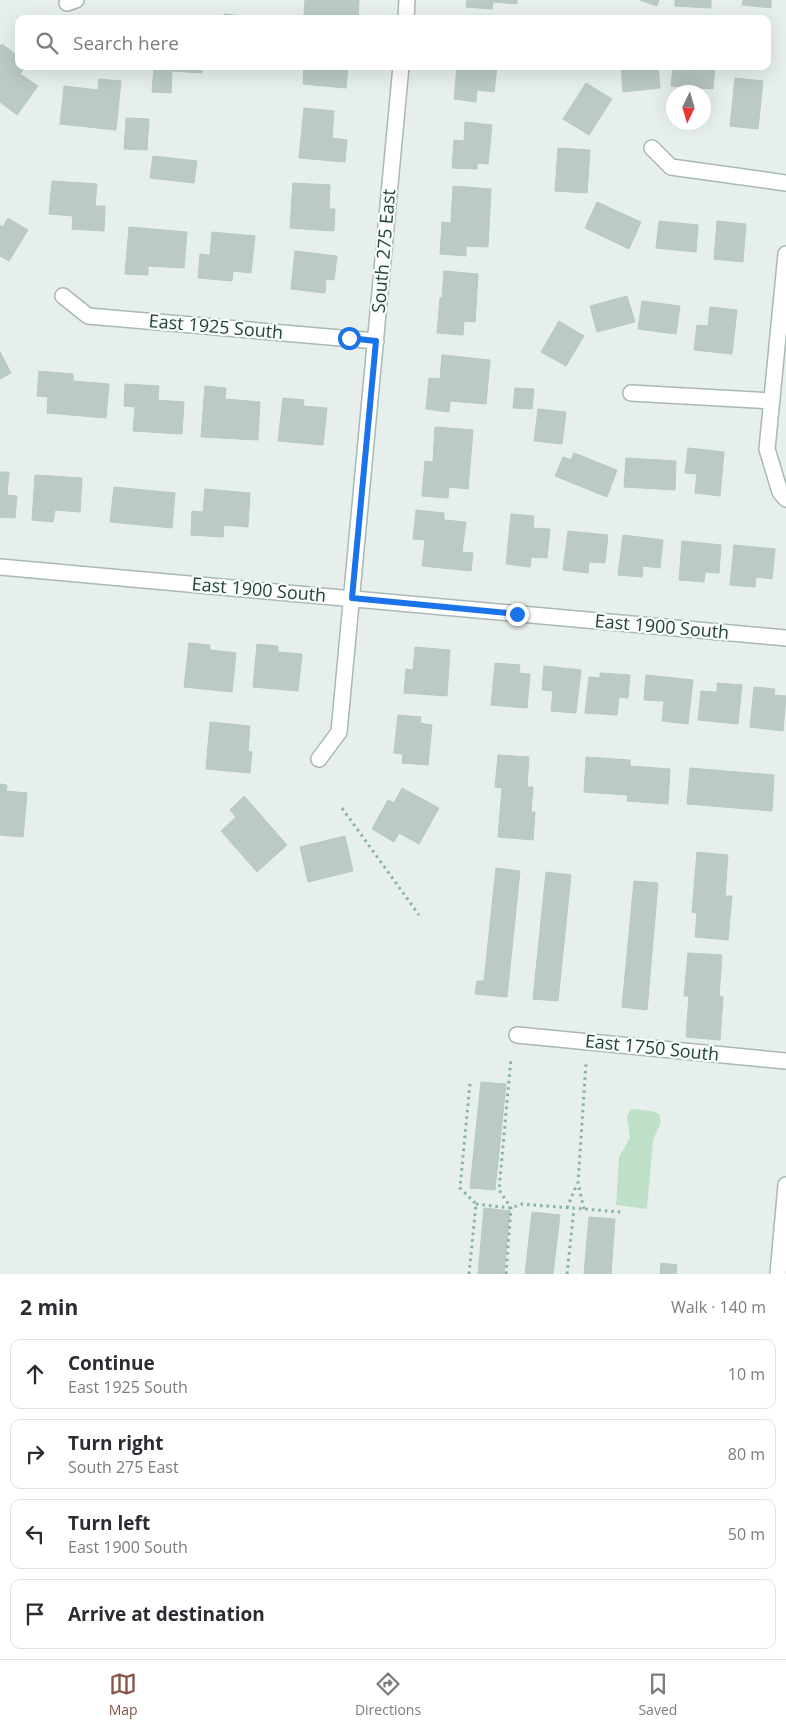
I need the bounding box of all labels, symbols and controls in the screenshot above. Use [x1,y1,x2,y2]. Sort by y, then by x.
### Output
search box [15,15,771,70]
icon: search [33,29,61,57]
text: Search here [73,30,179,56]
north arrow [666,85,711,130]
street label: South 275 East [366,188,400,314]
street label: East 1925 South [148,308,284,344]
route start [338,327,361,350]
street label: East 1900 South [191,571,327,607]
route end [506,603,529,626]
street label: East 1900 South [594,608,730,644]
street label: East 1750 South [584,1028,720,1066]
text: 2 min [20,1293,78,1321]
text: Walk · 140 m [671,1296,766,1318]
text: Continue [68,1350,155,1376]
icon: ahead [21,1360,49,1388]
text: 10 m [728,1363,765,1385]
text: East 1925 South [68,1376,188,1398]
text: Turn right [68,1430,163,1456]
icon: right [21,1440,49,1468]
text: 80 m [728,1443,765,1465]
text: South 275 East [68,1456,179,1478]
text: Turn left [68,1510,150,1536]
icon: left [21,1520,49,1548]
text: 50 m [728,1523,765,1545]
text: East 1900 South [68,1536,188,1558]
icon: arrive [21,1600,49,1628]
text: Arrive at destination [68,1601,265,1627]
tab: Map [109,1670,138,1719]
tab: Directions [355,1670,421,1719]
tab: Saved [638,1670,677,1719]

